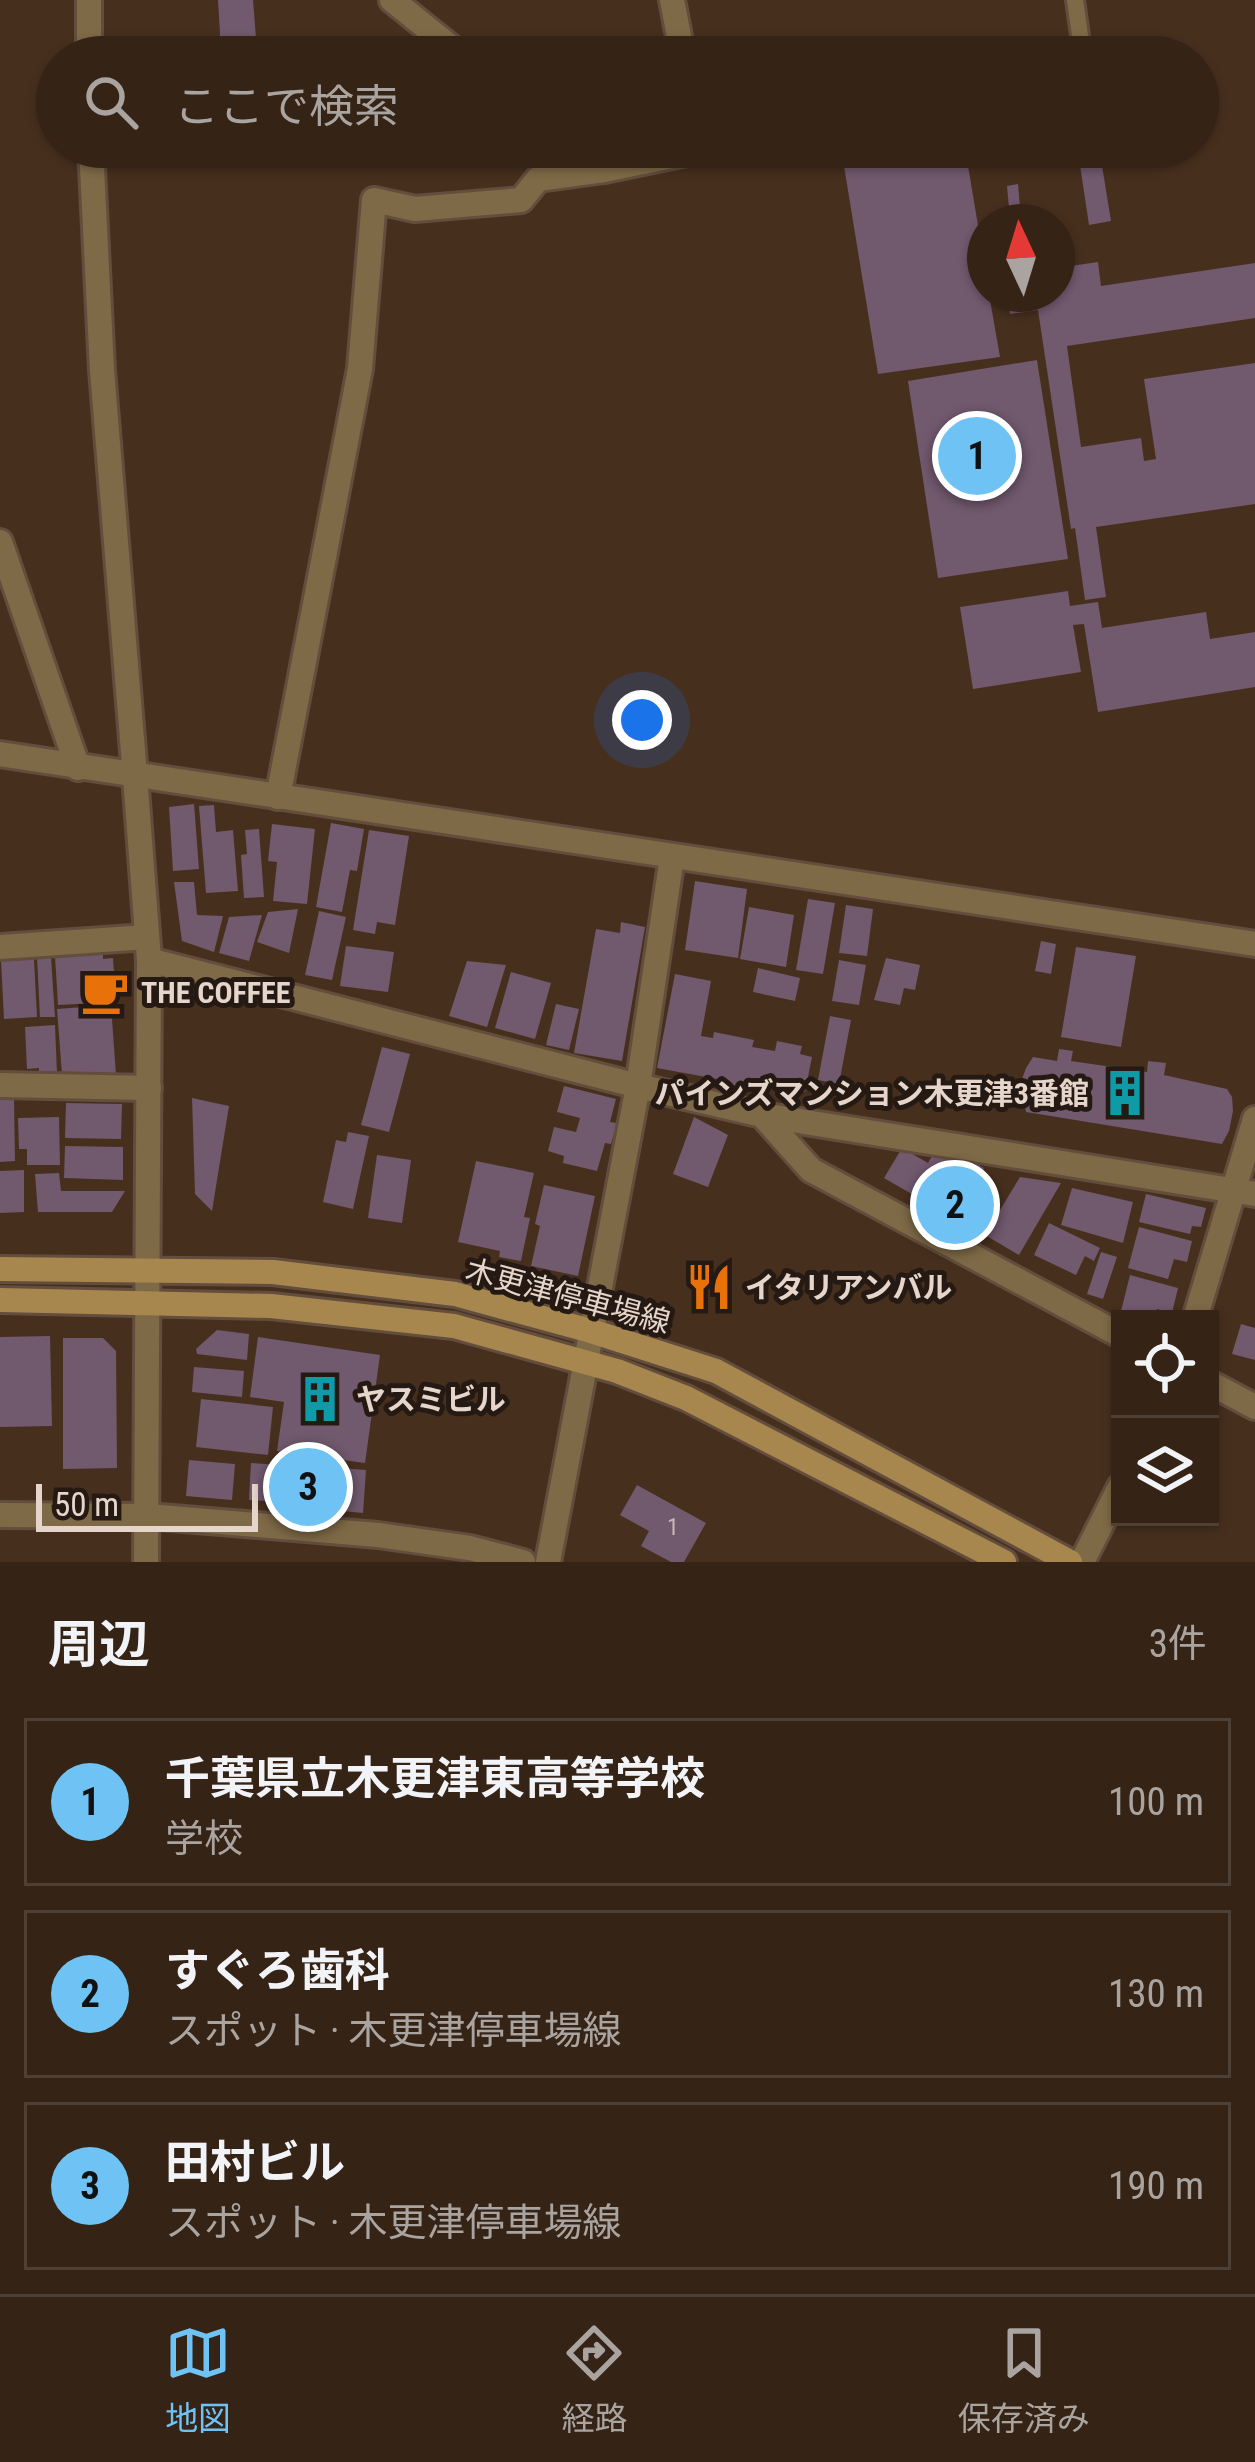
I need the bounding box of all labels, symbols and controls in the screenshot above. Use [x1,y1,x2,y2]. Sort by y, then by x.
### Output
search box [36,36,1219,168]
icon: search [78,69,144,135]
text: ここで検索 [174,80,399,133]
north arrow [967,204,1075,312]
pin: 1 [938,411,1016,501]
your location [612,690,672,750]
cafe icon: THE COFFEE [80,967,130,1017]
place label: THE COFFEE [141,975,291,1010]
building icon: パインズマンション木更津3番館 [1100,1068,1150,1118]
place label: パインズマンション木更津3番館 [654,1076,1089,1111]
pin: 2 [916,1160,994,1250]
street label: 木更津停車場線 [462,1252,674,1340]
restaurant icon: イタリアンバル [684,1262,734,1312]
place label: イタリアンバル [745,1270,953,1305]
map controls [1111,1310,1219,1526]
button: locate [1111,1310,1219,1418]
building icon: ヤスミビル [295,1374,345,1424]
place label: ヤスミビル [356,1382,506,1417]
button: layers [1111,1418,1219,1526]
pin: 3 [269,1442,347,1532]
scale bar [36,1478,258,1531]
text: 50 m [54,1485,119,1524]
house number: 1 [667,1513,679,1541]
text: 周辺 [48,1615,150,1674]
text: 3件 [1149,1621,1207,1667]
text: 千葉県立木更津東高等学校 [165,1752,705,1805]
text: 1 [80,1779,100,1825]
text: 100 m [1108,1779,1204,1825]
text: 学校 [165,1816,243,1862]
text: すぐろ歯科 [165,1944,390,1997]
text: 2 [80,1971,100,2017]
text: 130 m [1108,1971,1204,2017]
text: スポット · 木更津停車場線 [165,2008,621,2054]
text: 田村ビル [165,2136,345,2189]
text: 3 [80,2163,100,2209]
text: 190 m [1108,2163,1204,2209]
text: スポット · 木更津停車場線 [165,2200,621,2246]
tab: 地図 [165,2320,231,2440]
tab: 経路 [561,2320,627,2440]
tab: 保存済み [958,2320,1090,2440]

